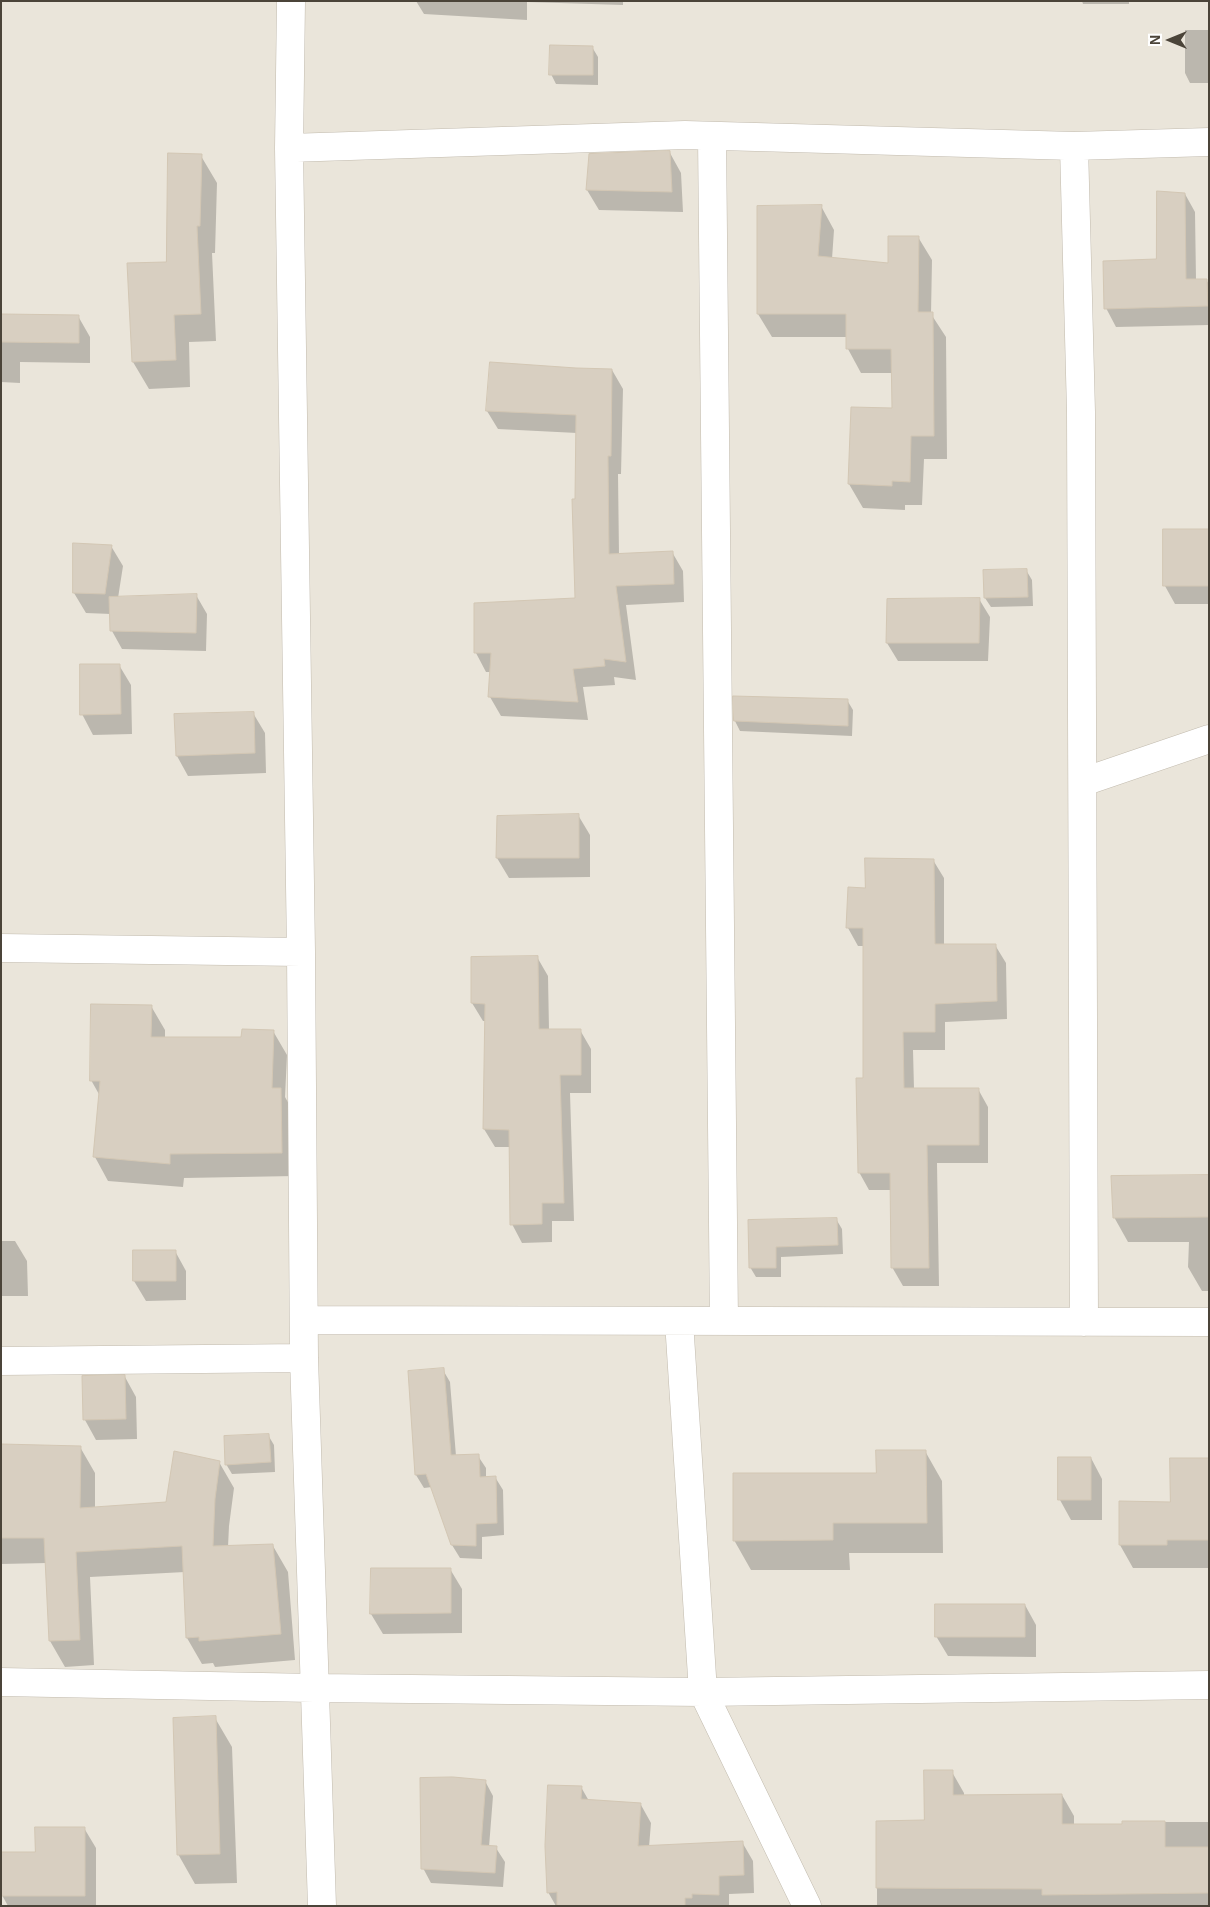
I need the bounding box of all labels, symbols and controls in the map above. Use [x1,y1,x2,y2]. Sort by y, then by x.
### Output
north arrow [1145,15,1195,65]
text: N [1147,35,1163,45]

